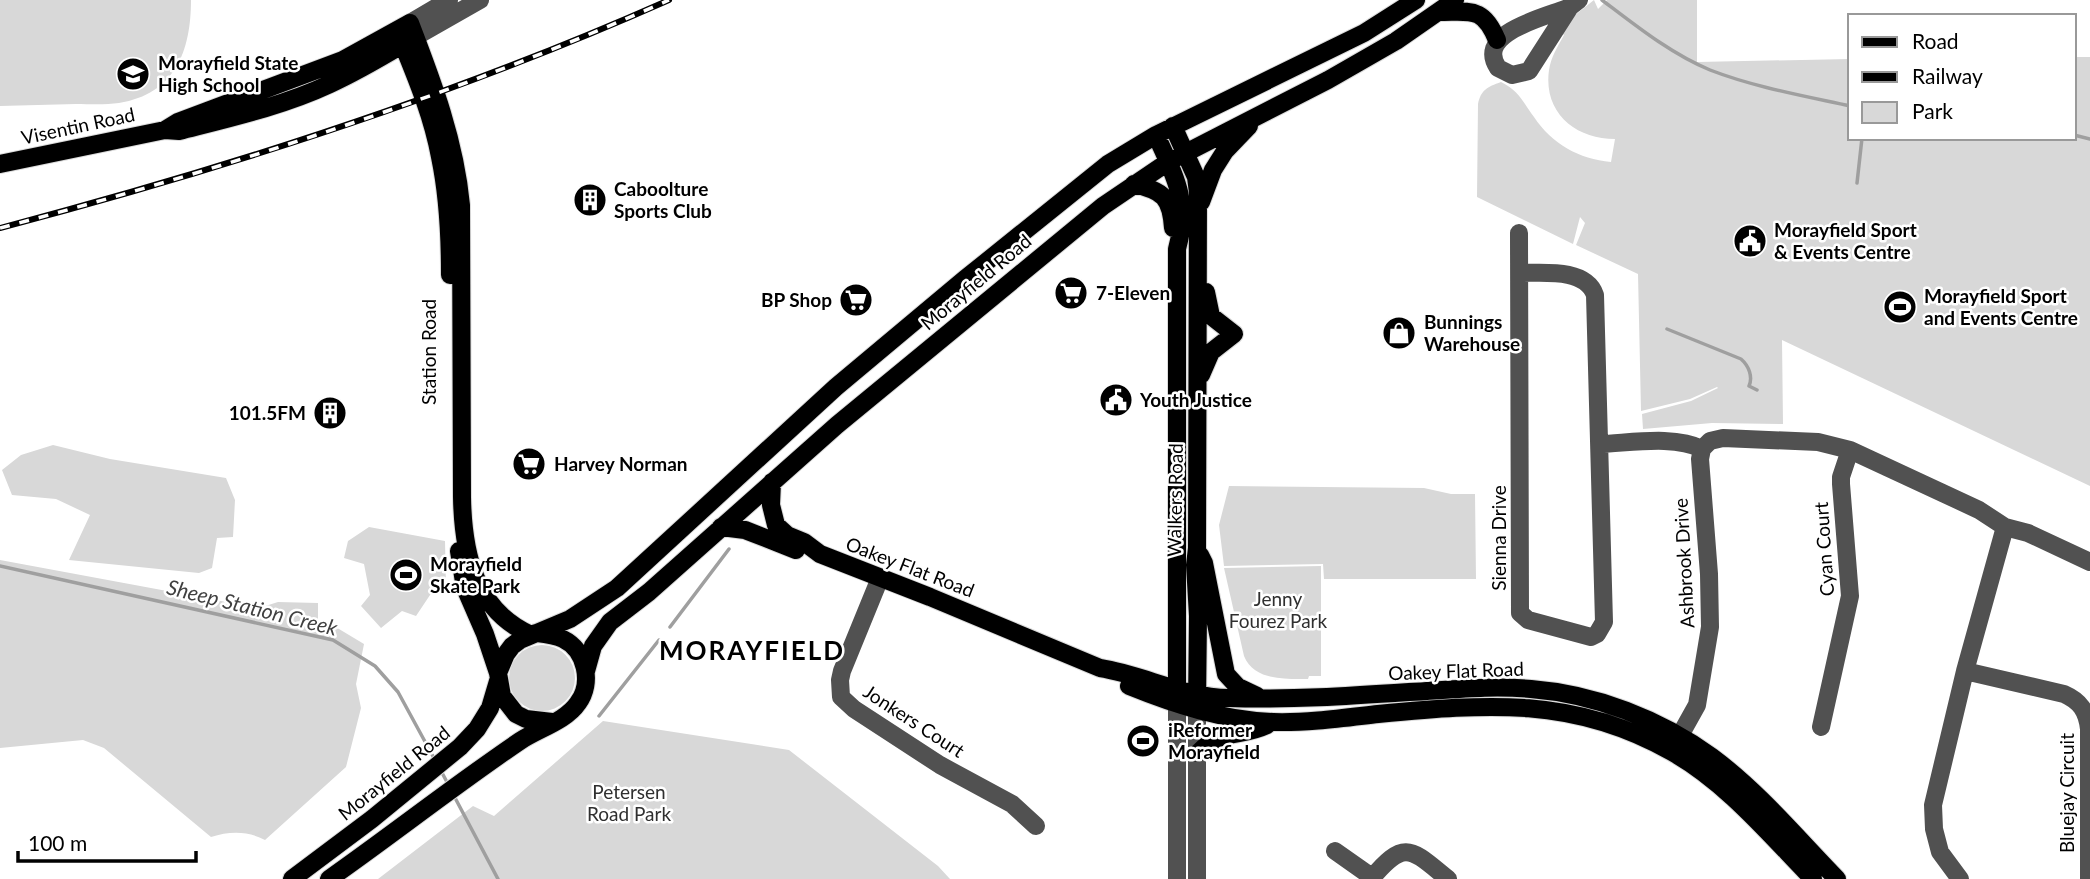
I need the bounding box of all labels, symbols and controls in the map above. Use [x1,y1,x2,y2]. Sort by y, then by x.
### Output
legend [1848,14,2076,140]
text: Road [1912,28,1959,53]
place label: Morayfield State High School [158,51,298,96]
school or university icon: Morayfield State High School [114,55,152,93]
text: Railway [1912,63,1983,88]
text: Park [1912,98,1953,123]
street label: Visentin Road [19,102,137,149]
place label: Caboolture Sports Club [614,177,712,222]
building icon: Caboolture Sports Club [571,181,609,219]
place label: Morayfield Sport & Events Centre [1774,218,1917,263]
public building icon: Morayfield Sport & Events Centre [1731,222,1769,260]
street label: Morayfield Road [916,229,1036,334]
supermarket icon: 7-Eleven [1052,274,1090,312]
supermarket icon: BP Shop [837,281,875,319]
place label: 7-Eleven [1096,281,1170,304]
place label: Morayfield Sport and Events Centre [1924,284,2078,329]
place label: BP Shop [761,288,832,311]
sports icon: Morayfield Sport and Events Centre [1881,288,1919,326]
street label: Station Road [417,299,440,405]
place label: Bunnings Warehouse [1424,310,1520,355]
shop icon: Bunnings Warehouse [1380,314,1418,352]
public building icon: Youth Justice [1097,381,1135,419]
place label: Youth Justice [1139,388,1252,411]
building icon: 101.5FM [311,394,349,432]
place label: 101.5FM [229,401,306,424]
street label: Walkers Road [1162,443,1187,557]
supermarket icon: Harvey Norman [510,445,548,483]
place label: Harvey Norman [554,452,688,475]
street label: Sienna Drive [1487,485,1510,591]
street label: Ashbrook Drive [1669,497,1698,629]
street label: Cyan Court [1809,501,1838,597]
street label: Oakey Flat Road [843,531,978,602]
place label: Morayfield Skate Park [430,552,522,597]
sports icon: Morayfield Skate Park [387,556,425,594]
water label: Sheep Station Creek [165,573,341,640]
park label: Jenny Fourez Park [1229,587,1328,632]
district label: MORAYFIELD [659,634,845,666]
street label: Oakey Flat Road [1388,657,1524,684]
street label: Jonkers Court [859,679,969,762]
place label: iReformer Morayfield [1168,718,1260,763]
street label: Morayfield Road [333,721,454,825]
sports icon: iReformer Morayfield [1124,722,1162,760]
street label: Bluejay Circuit [2055,733,2078,853]
park label: Petersen Road Park [587,780,671,825]
scale bar [18,820,196,864]
text: 100 m [28,830,87,855]

